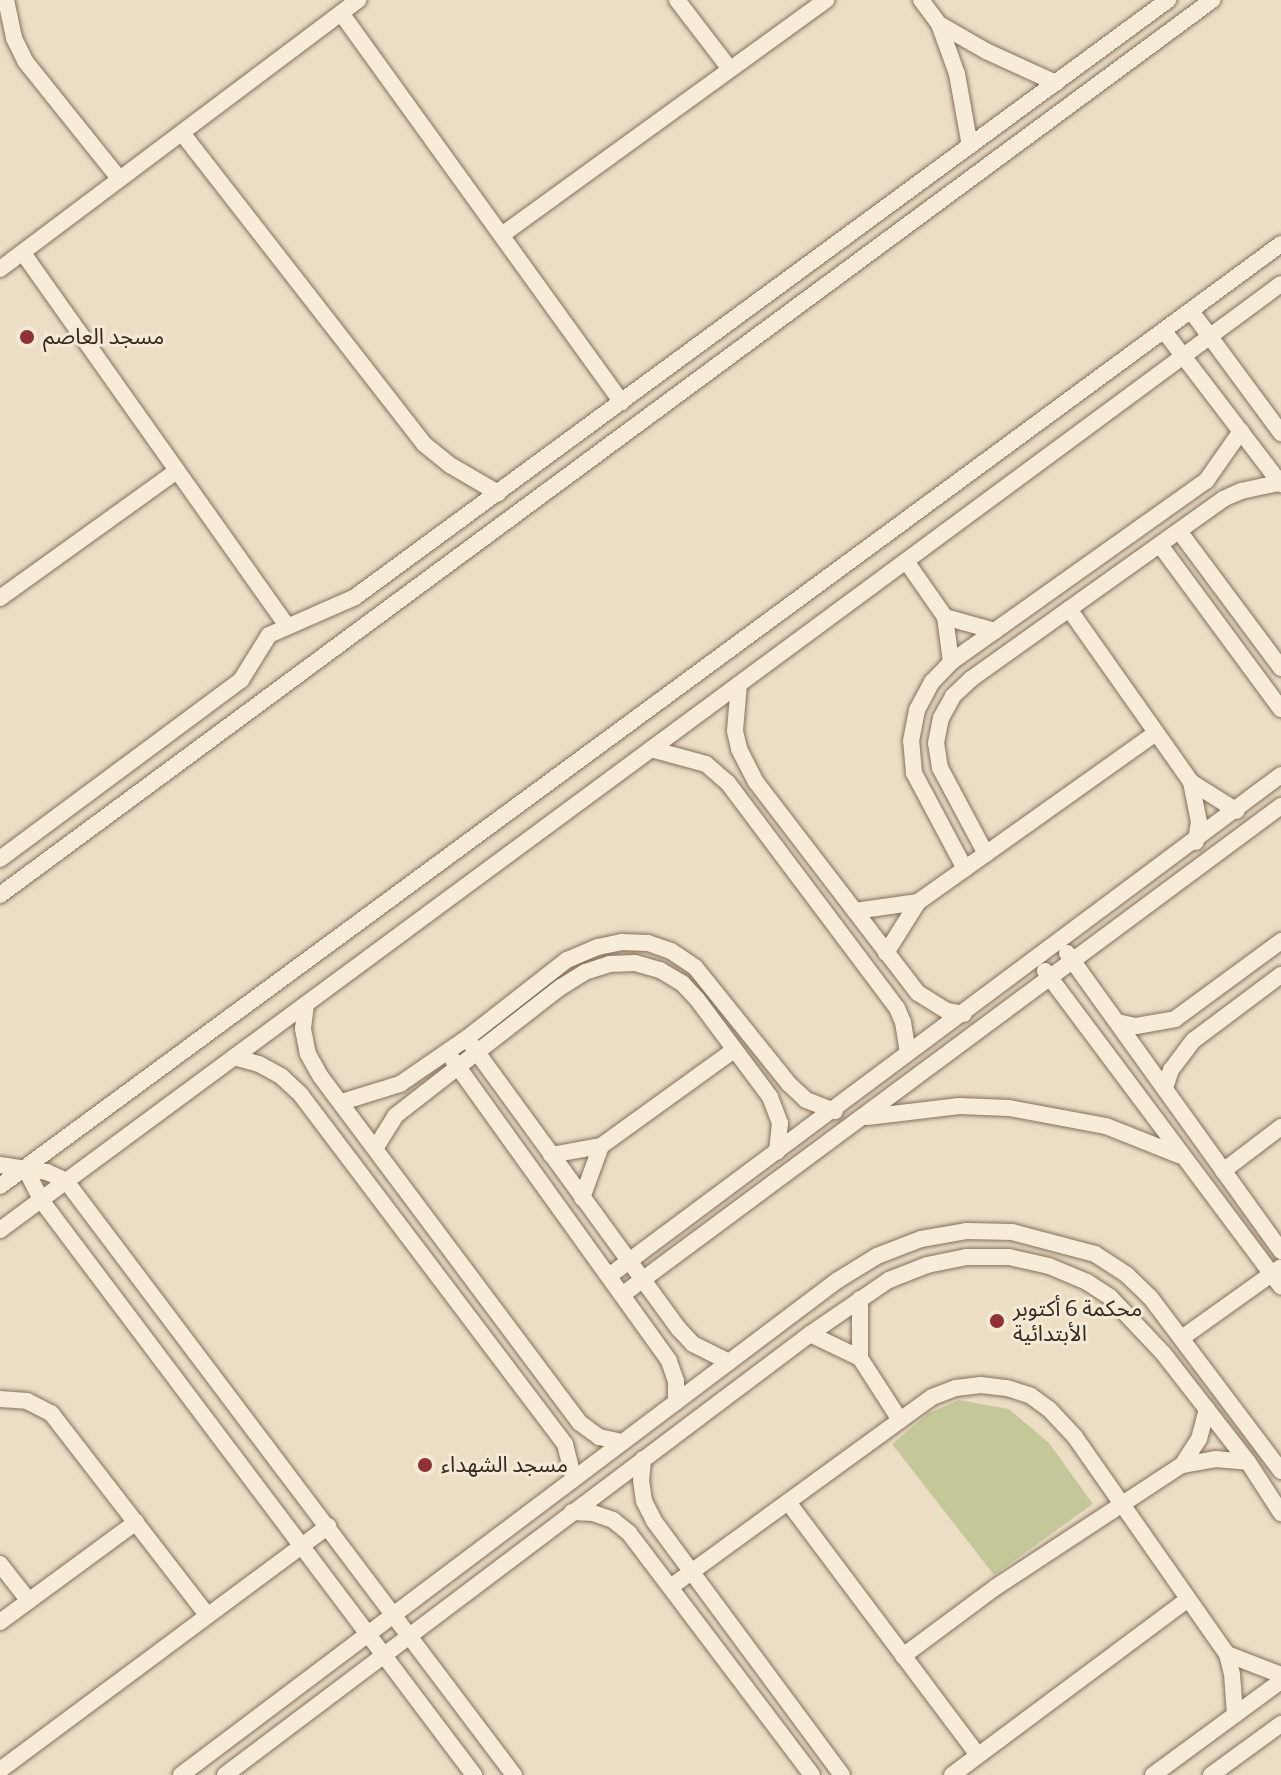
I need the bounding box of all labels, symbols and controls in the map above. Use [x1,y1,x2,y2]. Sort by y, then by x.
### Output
place label: مسجد العاصم [43,324,164,350]
marker: مسجد العاصم [18,328,36,346]
place label: محكمة 6 أكتوبر الأبتدائية [1013,1295,1142,1346]
marker: محكمة 6 أكتوبر الأبتدائية [988,1312,1006,1330]
place label: مسجد الشهداء [441,1452,568,1478]
marker: مسجد الشهداء [416,1456,434,1474]

